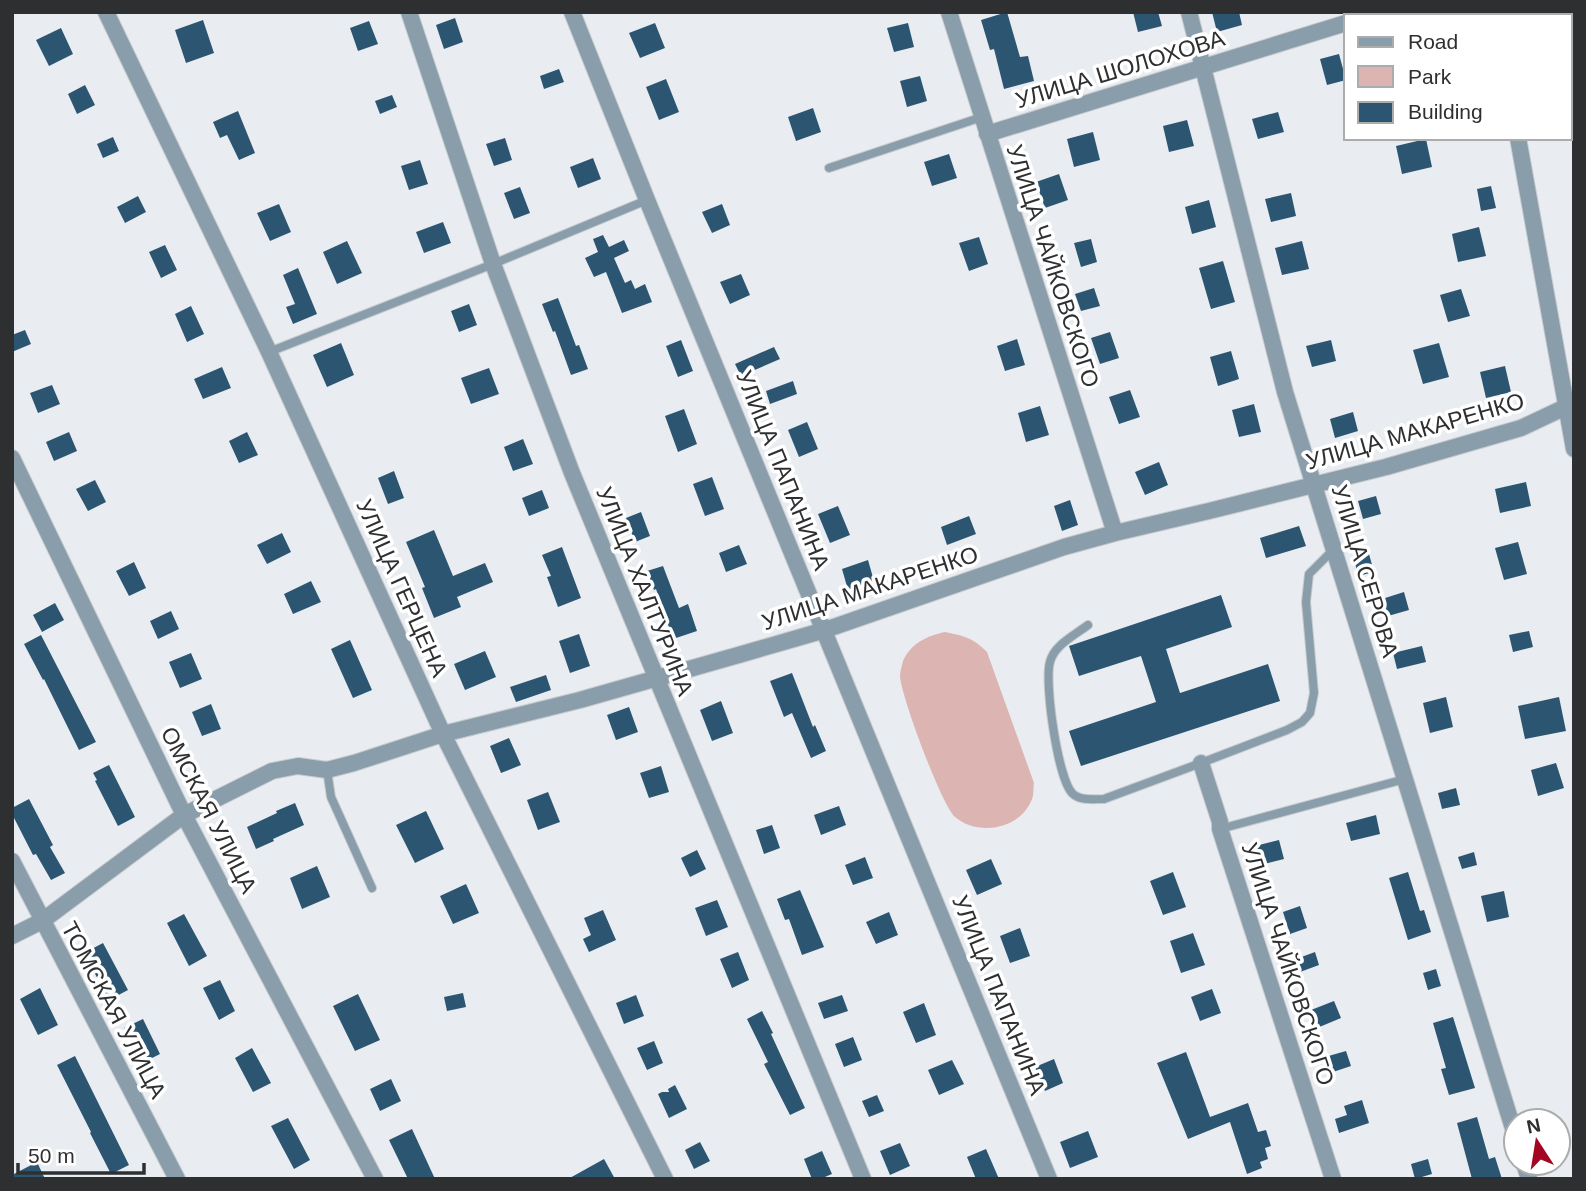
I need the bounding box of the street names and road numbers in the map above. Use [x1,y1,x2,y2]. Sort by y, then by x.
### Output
street label: УЛИЦА ШОЛОХОВА [1012,25,1228,113]
street label: УЛИЦА ЧАЙКОВСКОГО [1001,141,1106,391]
street label: УЛИЦА ПАПАНИНА [731,366,835,574]
street label: УЛИЦА МАКАРЕНКО [1303,387,1527,475]
street label: УЛИЦА СЕРОВА [1326,482,1404,661]
street label: УЛИЦА ХАЛТУРИНА [591,483,699,700]
street label: УЛИЦА ГЕРЦЕНА [351,495,453,681]
street label: УЛИЦА МАКАРЕНКО [759,541,981,635]
street label: ОМСКАЯ УЛИЦА [156,722,262,898]
street label: УЛИЦА ЧАЙКОВСКОГО [1236,839,1341,1089]
street label: УЛИЦА ПАПАНИНА [947,891,1051,1099]
street label: ТОМСКАЯ УЛИЦА [56,917,172,1103]

